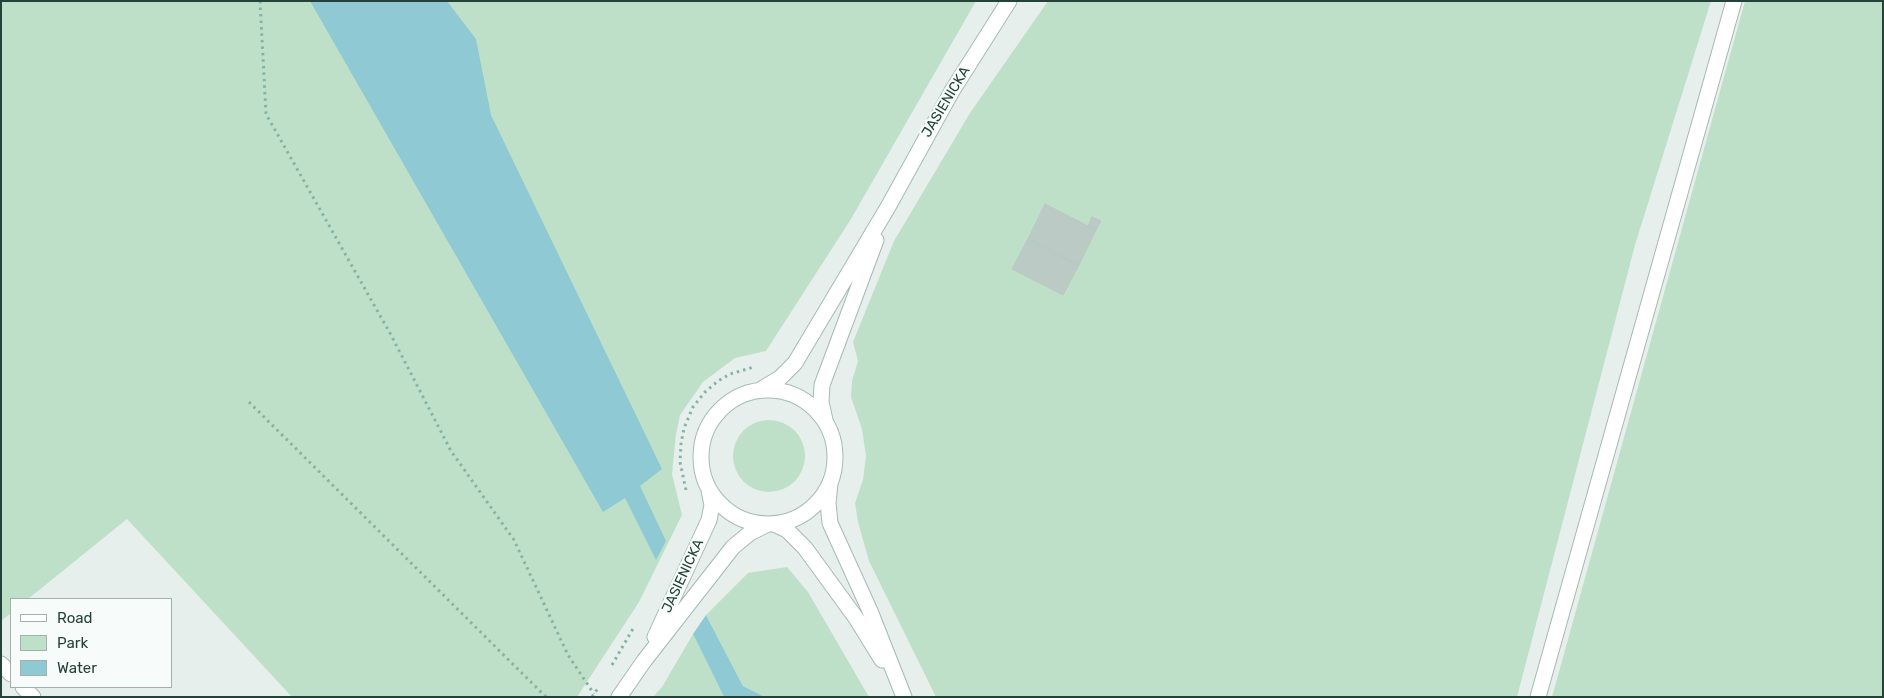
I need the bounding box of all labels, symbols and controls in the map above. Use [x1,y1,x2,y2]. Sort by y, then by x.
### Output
street label: JASIENICKA [918,64,974,140]
street label: JASIENICKA [659,536,707,616]
legend [10,598,172,688]
text: Road [57,609,93,627]
text: Park [57,634,88,652]
text: Water [57,659,97,677]

